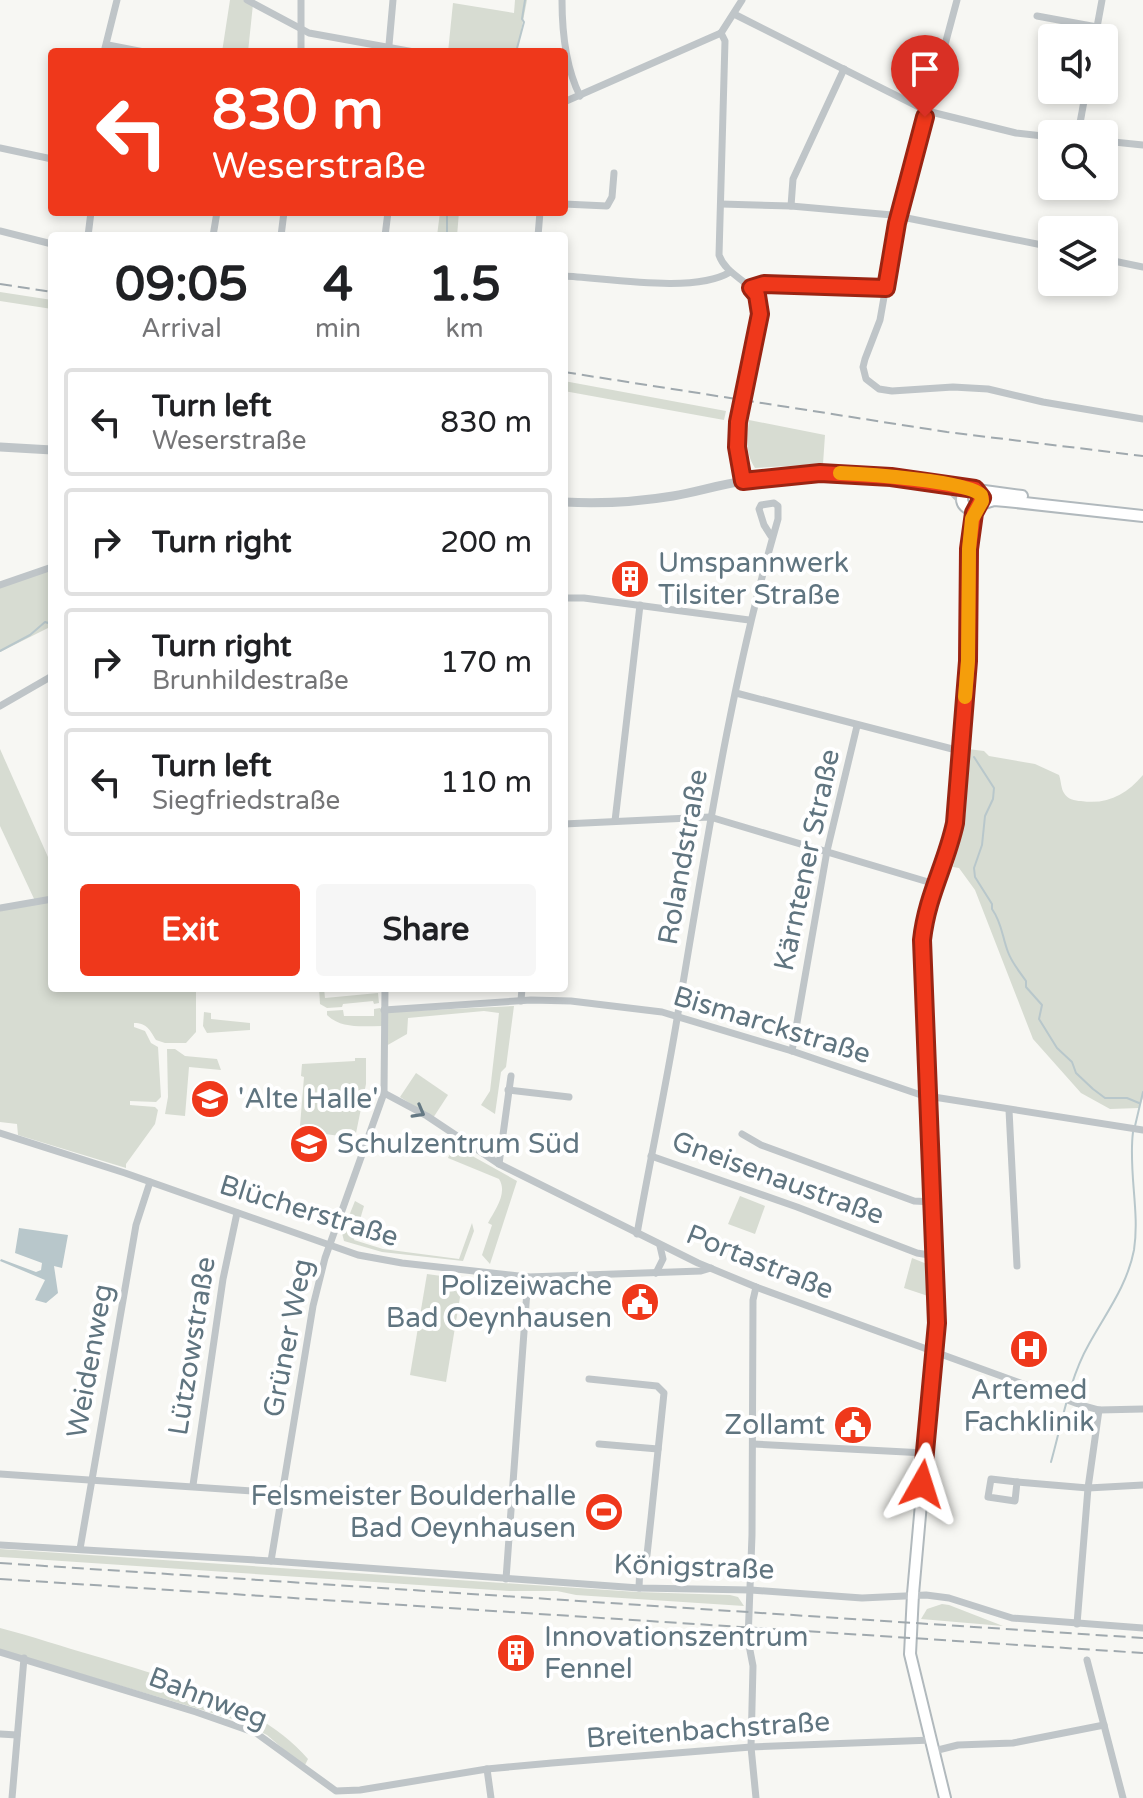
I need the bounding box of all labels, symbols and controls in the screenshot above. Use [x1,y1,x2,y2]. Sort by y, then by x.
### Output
map controls [1038,24,1118,296]
button: sound [1038,24,1118,104]
pin [891,35,959,117]
icon: arrive [903,47,947,91]
text: 830 m [212,77,383,144]
icon: left [80,80,184,184]
button: search [1038,120,1118,200]
text: Weserstraße [212,145,426,188]
button: layers [1038,216,1118,296]
text: 09:05 [115,256,248,314]
text: 4 [323,256,353,314]
text: 1.5 [428,256,501,314]
text: Arrival [141,313,222,344]
text: min [315,313,361,344]
text: km [446,313,484,344]
text: Turn left [152,388,271,425]
icon: left [84,400,128,444]
text: 830 m [440,404,532,441]
text: Weserstraße [152,425,306,456]
icon: right [84,520,128,564]
text: Turn right [152,524,292,561]
text: 200 m [440,524,532,561]
place label: Umspannwerk Tilsiter Straße [658,546,849,612]
building icon: Umspannwerk Tilsiter Straße [609,558,651,600]
text: Turn right [152,628,292,665]
icon: right [84,640,128,684]
text: 170 m [440,644,532,681]
text: Brunhildestraße [152,665,349,696]
street label: Kärntener Straße [767,746,847,974]
text: Turn left [152,748,271,785]
icon: left [84,760,128,804]
text: 110 m [440,764,532,801]
street label: Rolandstraße [651,767,715,947]
text: Siegfriedstraße [152,785,340,816]
button: Exit [80,884,300,976]
button: Share [316,884,536,976]
street label: Bismarckstraße [669,979,875,1071]
school or university icon: 'Alte Halle' [189,1078,231,1120]
place label: 'Alte Halle' [238,1082,378,1116]
one-way arrow [411,1102,425,1117]
school or university icon: Schulzentrum Süd [288,1123,330,1165]
street label: Gneisenaustraße [667,1124,889,1232]
place label: Schulzentrum Süd [337,1127,580,1161]
street label: Blücherstraße [216,1168,402,1254]
street label: Portastraße [681,1217,839,1307]
street label: Lützowstraße [161,1254,223,1438]
street label: Grüner Weg [256,1256,320,1420]
place label: Polizeiwache Bad Oeynhausen [386,1269,612,1335]
street label: Weidenweg [60,1281,120,1441]
public building icon: Polizeiwache Bad Oeynhausen [619,1281,661,1323]
hospital icon: Artemed Fachklinik [1008,1328,1050,1370]
place label: Artemed Fachklinik [963,1373,1095,1439]
public building icon: Zollamt [832,1404,874,1446]
place label: Zollamt [724,1408,825,1442]
position arrow [880,1442,964,1526]
place label: Felsmeister Boulderhalle Bad Oeynhausen [250,1479,576,1545]
sports icon: Felsmeister Boulderhalle Bad Oeynhausen [583,1491,625,1533]
street label: Königstraße [613,1547,775,1587]
place label: Innovationszentrum Fennel [544,1620,809,1686]
building icon: Innovationszentrum Fennel [495,1632,537,1674]
street label: Bahnweg [144,1660,272,1736]
street label: Breitenbachstraße [585,1705,831,1755]

